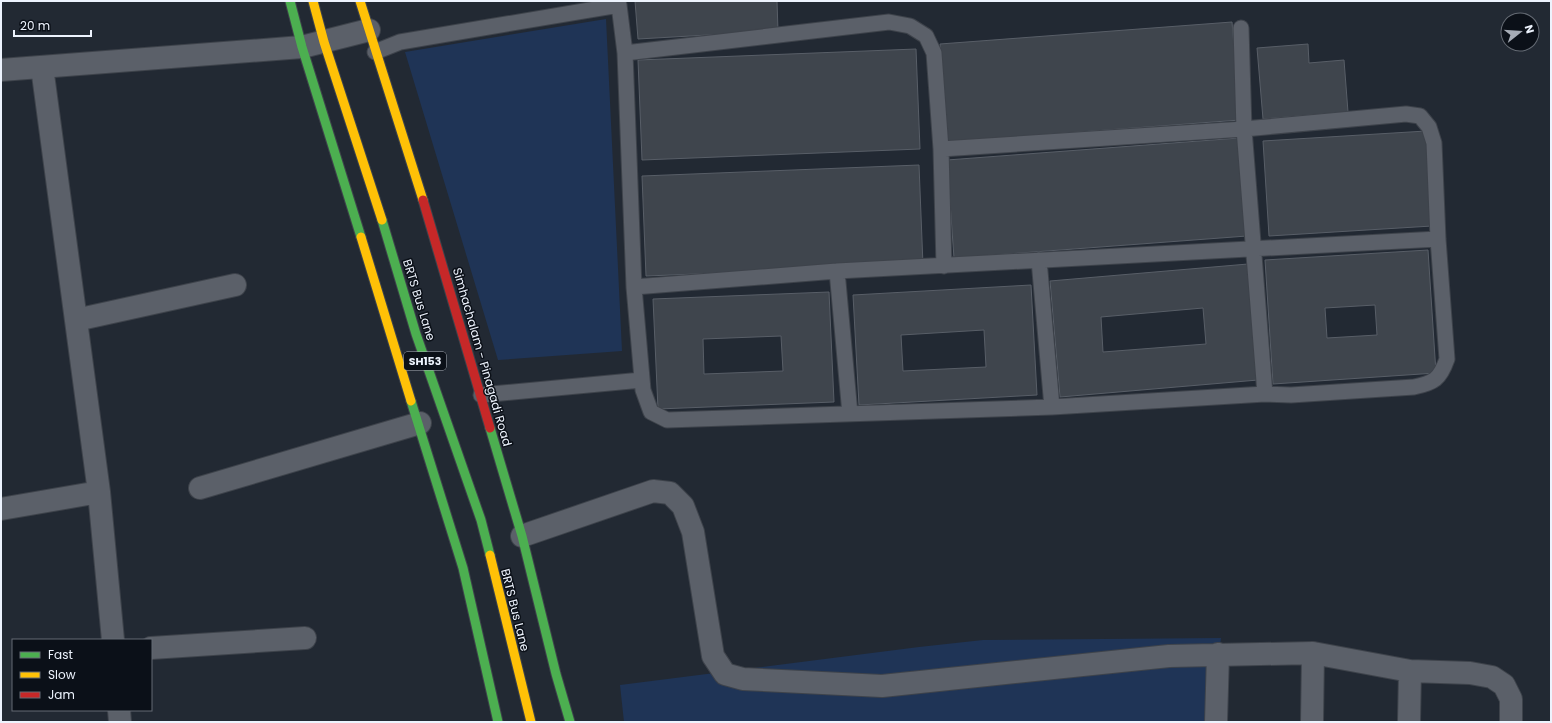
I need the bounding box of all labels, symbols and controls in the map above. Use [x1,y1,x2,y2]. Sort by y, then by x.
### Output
scale bar [14,12,91,38]
north arrow [1500,12,1540,52]
text: 20 m [20,17,50,34]
text: N [1521,23,1538,35]
street label: BRTS Bus Lane [399,257,440,343]
street label: Simhachalam - Pinagadi Road [449,266,516,448]
road number: SH153 [404,352,446,370]
street label: BRTS Bus Lane [497,567,534,653]
legend [12,639,152,711]
text: Fast [48,646,73,663]
text: Slow [48,666,76,683]
text: Jam [48,686,75,703]

